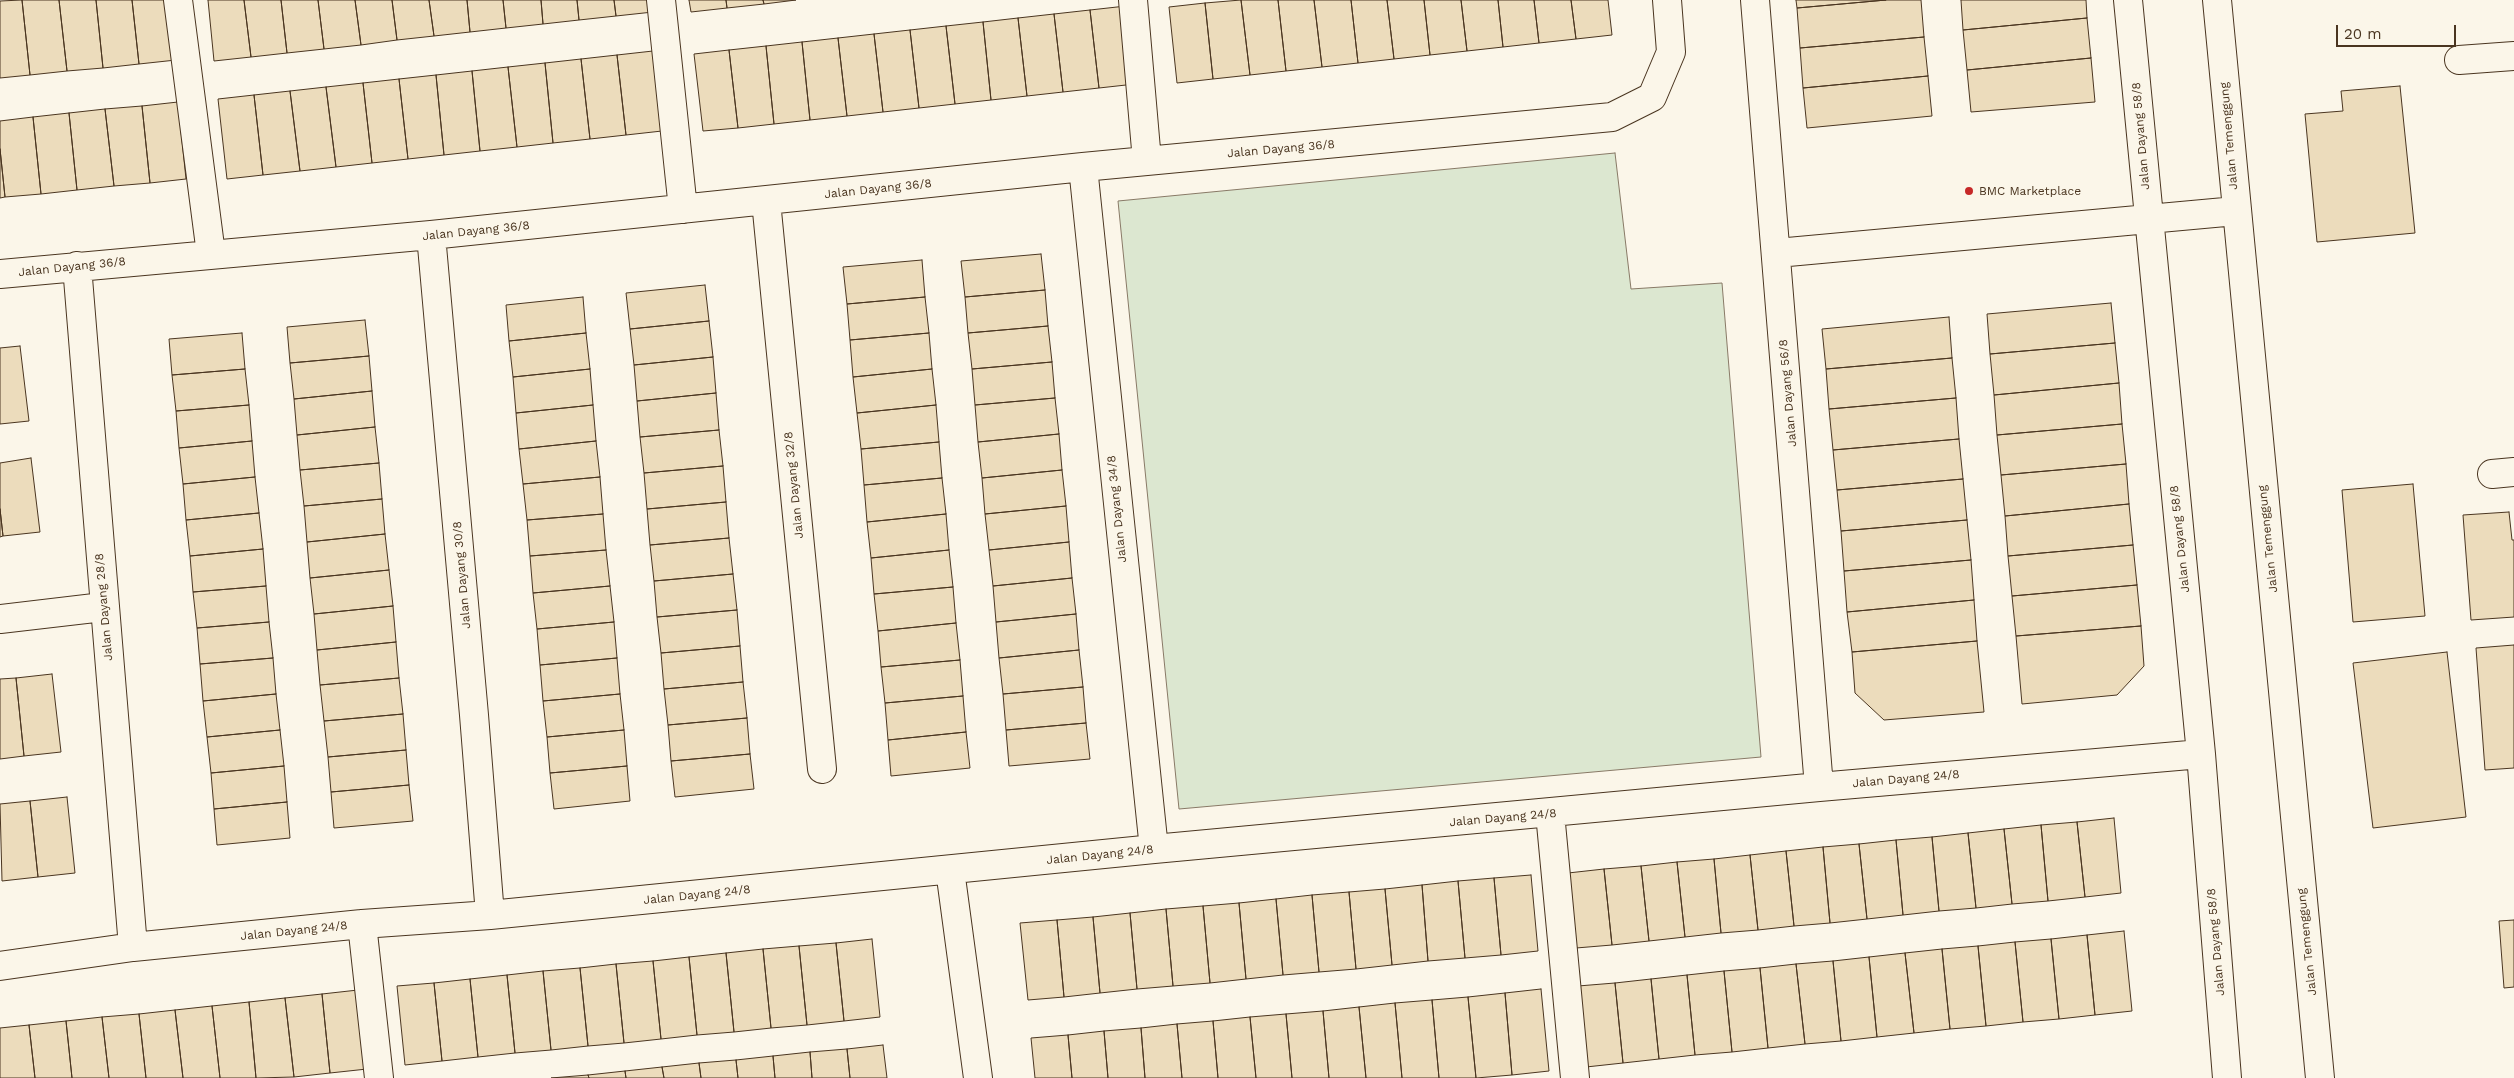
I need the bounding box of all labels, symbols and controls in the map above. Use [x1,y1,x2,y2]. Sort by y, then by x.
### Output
scale bar [2339,15,2459,47]
text: 20 m [2344,25,2382,43]
street label: Jalan Dayang 58/8 [2129,82,2153,190]
street label: Jalan Temenggung [2217,82,2241,190]
street label: Jalan Dayang 36/8 [1227,137,1335,161]
street label: Jalan Dayang 36/8 [824,176,932,202]
place label: BMC Marketplace [1979,184,2081,198]
marker: BMC Marketplace [1963,185,1975,197]
street label: Jalan Dayang 36/8 [422,218,530,244]
street label: Jalan Dayang 36/8 [18,254,126,280]
street label: Jalan Dayang 56/8 [1776,339,1800,447]
street label: Jalan Dayang 32/8 [781,431,807,539]
street label: Jalan Dayang 34/8 [1104,455,1130,563]
street label: Jalan Dayang 58/8 [2167,485,2193,593]
street label: Jalan Temenggung [2255,485,2281,593]
street label: Jalan Dayang 30/8 [450,521,474,629]
street label: Jalan Dayang 28/8 [92,553,116,661]
street label: Jalan Dayang 24/8 [1852,767,1960,791]
street label: Jalan Dayang 24/8 [1449,806,1557,830]
street label: Jalan Dayang 24/8 [1046,842,1154,868]
street label: Jalan Dayang 24/8 [643,882,751,908]
street label: Jalan Dayang 58/8 [2204,888,2228,996]
street label: Jalan Temenggung [2294,888,2320,996]
street label: Jalan Dayang 24/8 [240,918,348,944]

